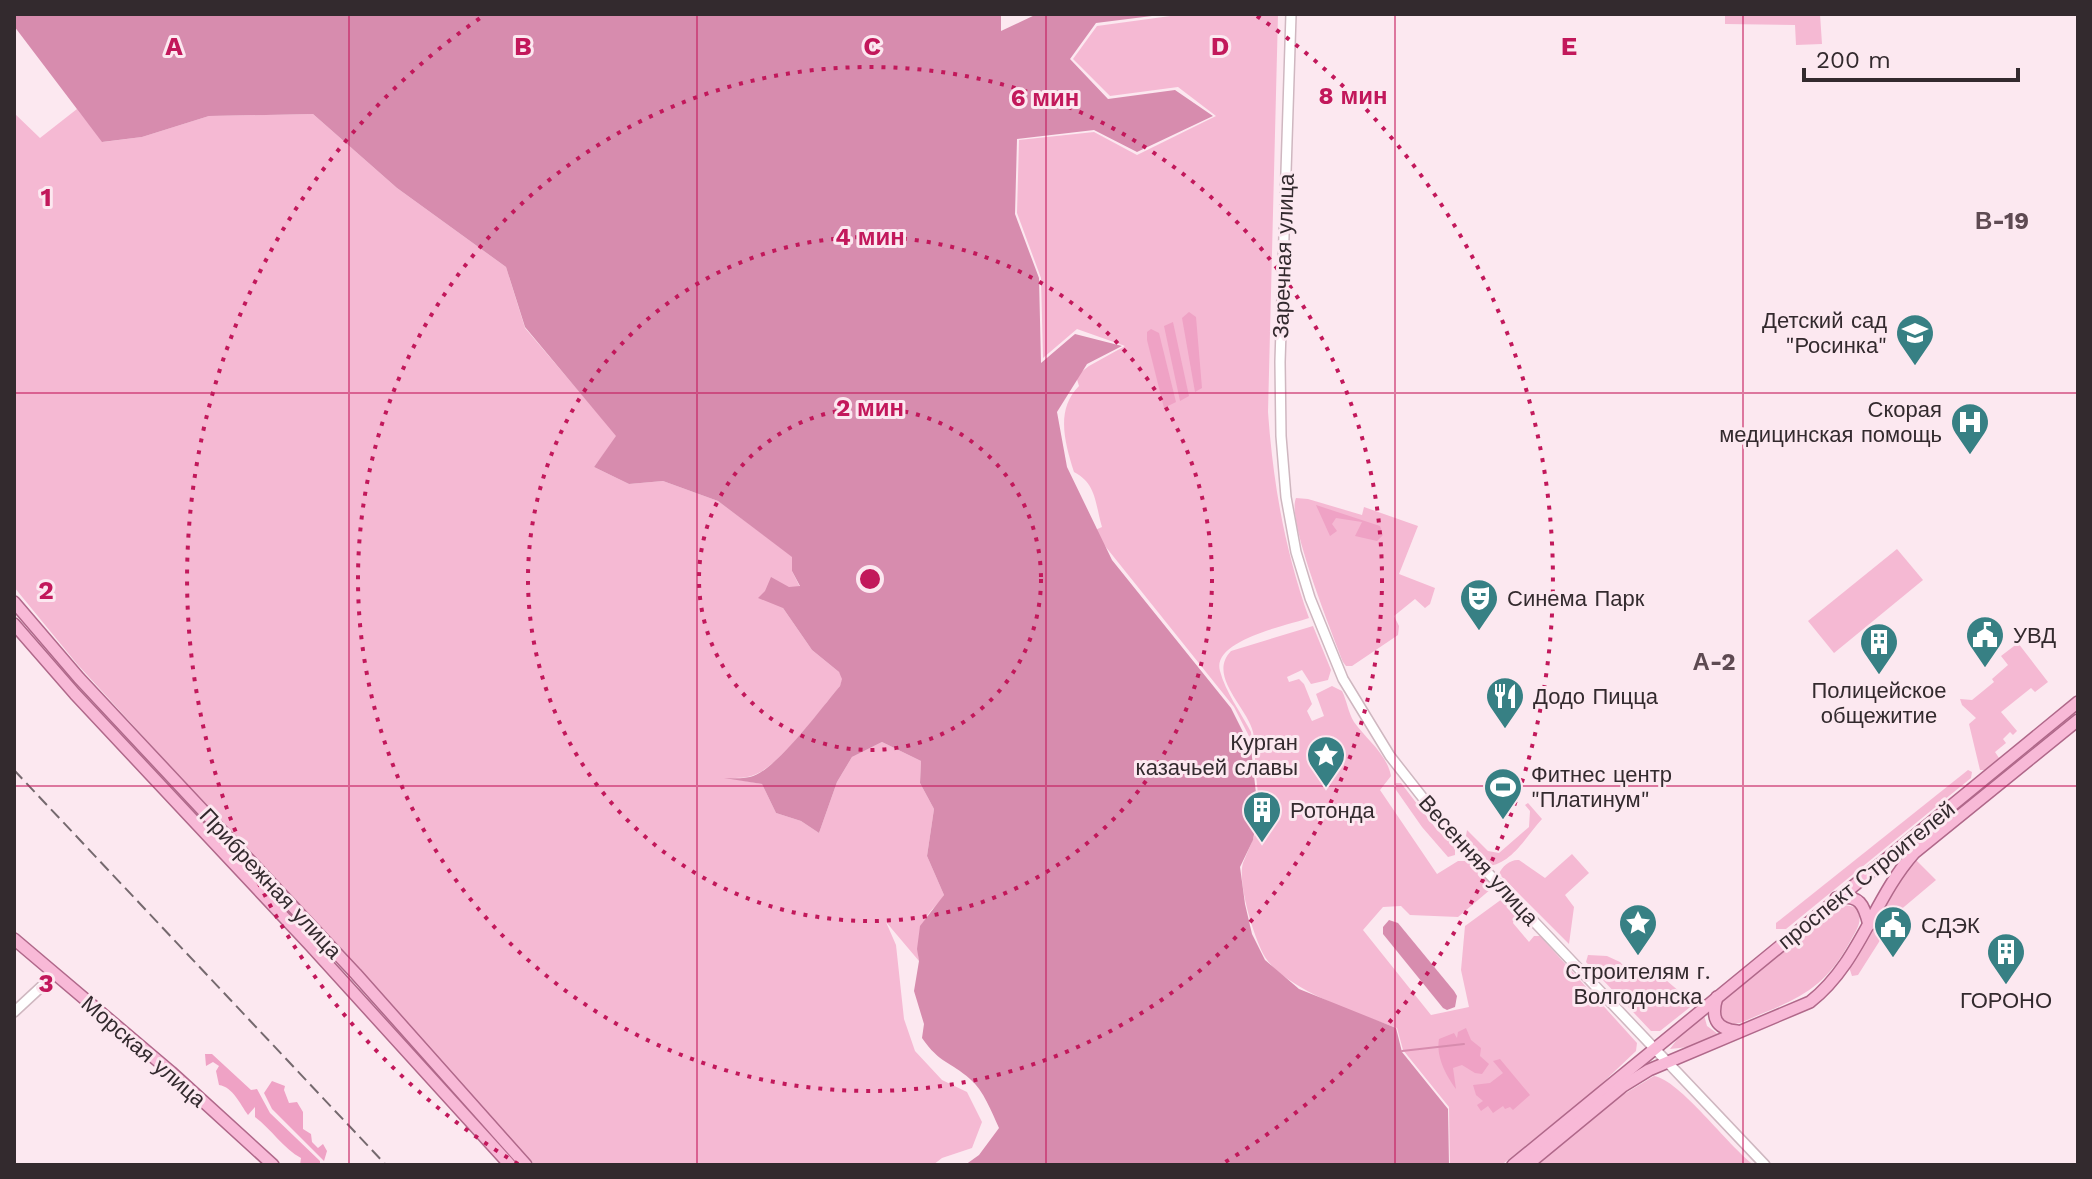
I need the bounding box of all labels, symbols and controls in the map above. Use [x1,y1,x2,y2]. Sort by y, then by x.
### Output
text: A [165,31,183,61]
text: B [514,31,532,61]
text: C [863,31,881,61]
text: D [1211,31,1229,61]
text: E [1561,31,1577,61]
scale bar [1804,32,2018,82]
text: 200 m [1816,46,1891,74]
text: 8 мин [1319,82,1387,110]
text: 6 мин [1011,84,1079,112]
street label: Заречная улица [1268,172,1299,339]
text: 1 [40,182,52,212]
district label: В-19 [1975,207,2029,235]
text: 4 мин [835,223,905,251]
place label: Детский сад "Росинка" [1762,308,1887,358]
school or university icon: Детский сад "Росинка" [1894,312,1936,367]
text: 2 мин [836,394,904,422]
place label: Скорая медицинская помощь [1719,397,1942,447]
hospital icon: Скорая медицинская помощь [1949,401,1991,456]
centre of rings [856,565,884,593]
text: 2 [38,575,54,605]
theatre icon: Синема Парк [1458,577,1500,632]
place label: Синема Парк [1507,586,1645,611]
public building icon: УВД [1964,614,2006,669]
building icon: Полицейское общежитие [1858,621,1900,676]
place label: УВД [2013,623,2056,648]
district label: А-2 [1692,648,1736,676]
restaurant icon: Додо Пицца [1484,675,1526,730]
place label: Полицейское общежитие [1812,678,1946,728]
place label: Додо Пицца [1533,684,1659,709]
place label: Курган казачьей славы [1136,730,1298,780]
place icon: Курган казачьей славы [1305,734,1347,789]
place label: Фитнес центр "Платинум" [1531,762,1672,812]
sports icon: Фитнес центр "Платинум" [1482,766,1524,821]
building icon: Ротонда [1241,789,1283,844]
street label: Весенняя улица [1414,790,1544,931]
street label: проспект Строителей [1773,796,1960,954]
place label: Ротонда [1290,798,1376,823]
street label: Прибрежная улица [195,803,347,964]
place icon: Строителям г. Волгодонска [1617,902,1659,957]
public building icon: СДЭК [1872,904,1914,959]
place label: СДЭК [1921,913,1980,938]
building icon: ГОРОНО [1985,931,2027,986]
place label: Строителям г. Волгодонска [1565,959,1711,1009]
text: 3 [38,968,54,998]
place label: ГОРОНО [1960,988,2052,1013]
street label: Морская улица [76,991,211,1113]

